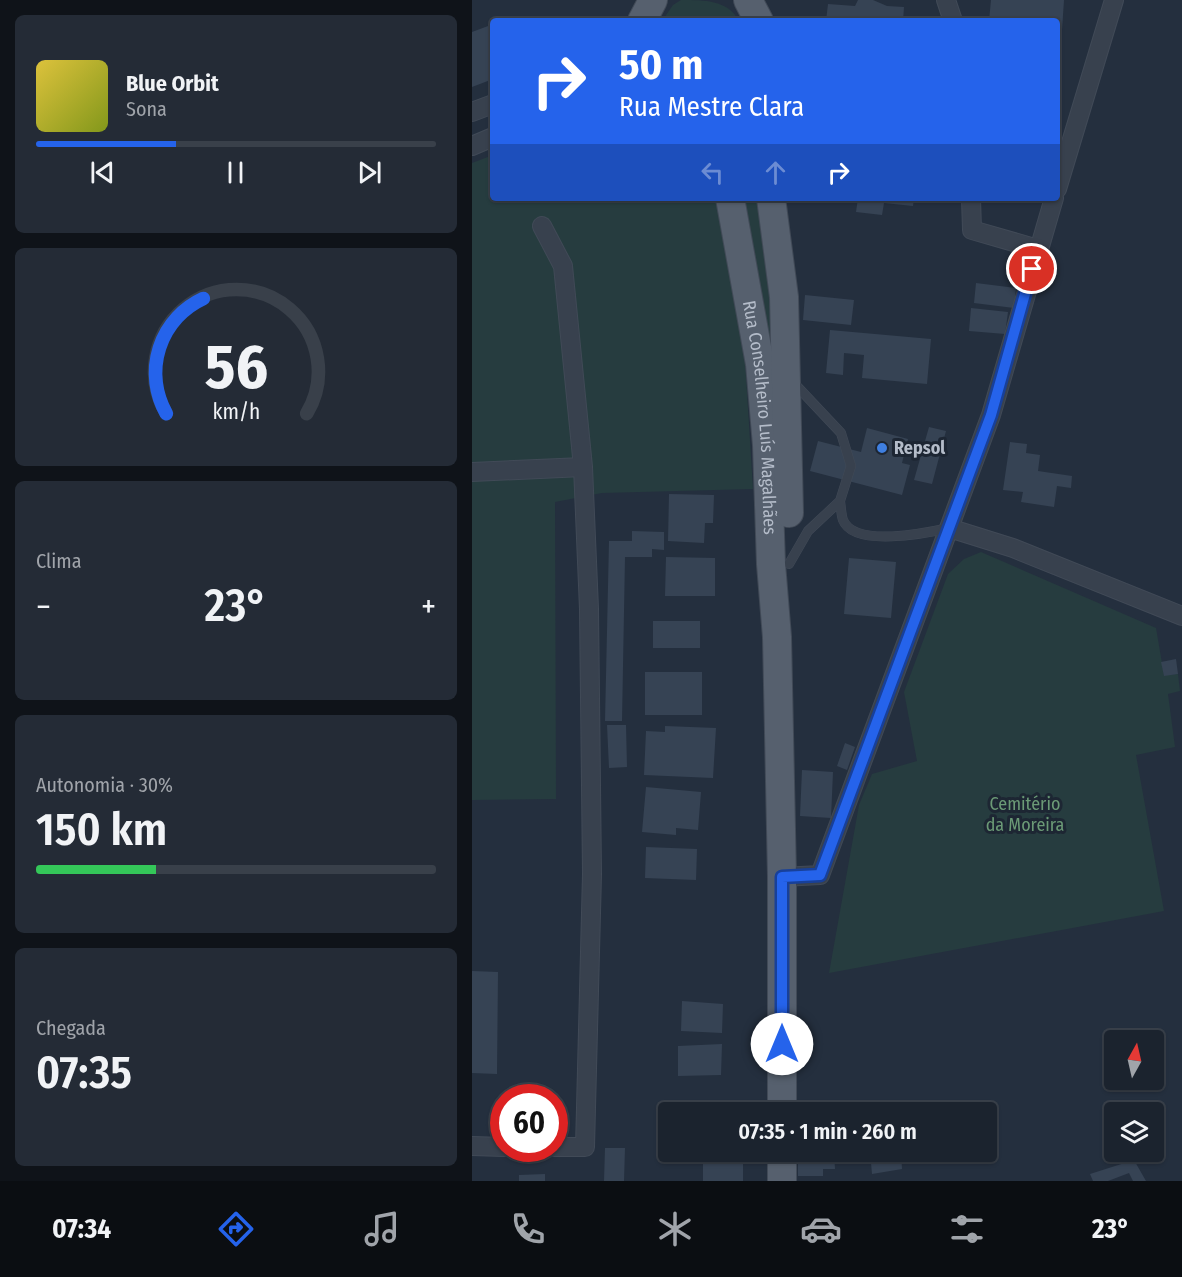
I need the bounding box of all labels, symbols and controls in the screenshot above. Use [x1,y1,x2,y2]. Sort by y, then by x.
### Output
text: 50 m [619,40,703,90]
icon: right [520,42,598,120]
text: Blue Orbit [126,70,219,97]
text: Rua Mestre Clara [619,91,804,123]
text: Sona [126,97,167,121]
icon: previous [86,156,119,189]
icon: pause [219,156,252,189]
icon: next [353,156,386,189]
icon: left [696,156,729,189]
icon: ahead [759,156,792,189]
icon: right [822,156,855,189]
pin [1006,243,1057,294]
icon: arrive [1015,252,1048,285]
street label: Rua Conselheiro Luís Magalhães [738,299,781,535]
text: 56 [204,330,268,405]
text: km/h [212,400,260,426]
place label: Repsol [894,437,945,459]
marker: Repsol [875,441,889,455]
text: Clima [36,549,81,573]
text: 23° [205,579,267,633]
text: − [36,587,51,627]
text: + [421,587,436,627]
text: Autonomia · 30% [36,773,173,797]
park label: Cemitério da Moreira [986,793,1065,836]
text: 150 km [36,803,167,857]
position arrow [750,1012,814,1076]
text: Chegada [36,1016,106,1040]
north arrow [1104,1030,1164,1090]
map controls [1104,1030,1164,1162]
text: 07:35 [36,1046,132,1100]
speed limit sign: 60 [490,1084,568,1162]
button: layers [1104,1102,1164,1162]
text: 07:35 · 1 min · 260 m [738,1118,917,1145]
icon: directions [215,1208,257,1250]
icon: music [361,1208,403,1250]
icon: phone [507,1208,549,1250]
icon: climate [654,1208,696,1250]
icon: car [800,1208,842,1250]
icon: filters [946,1208,988,1250]
text: 07:34 [52,1213,111,1245]
text: 23° [1092,1213,1130,1245]

